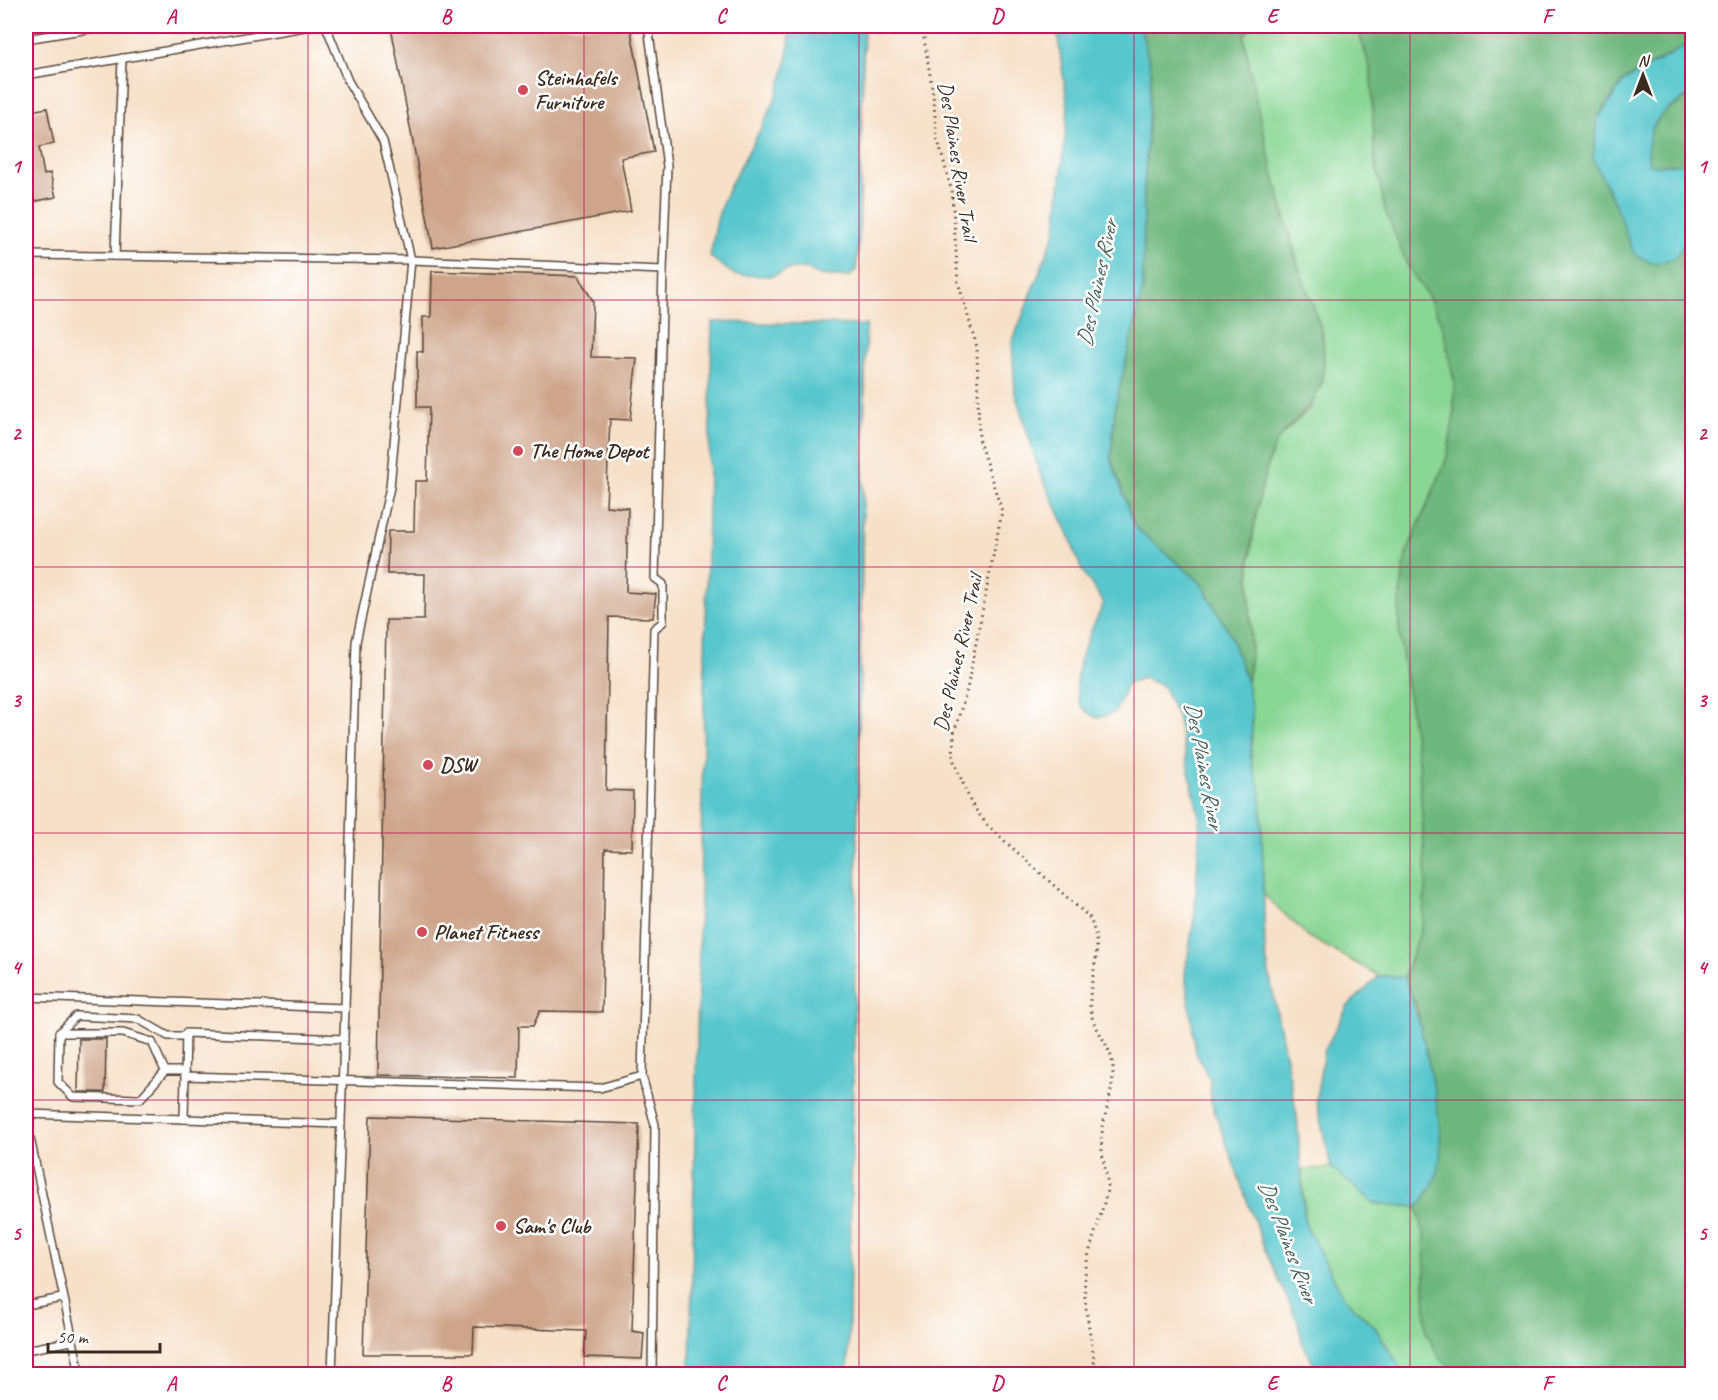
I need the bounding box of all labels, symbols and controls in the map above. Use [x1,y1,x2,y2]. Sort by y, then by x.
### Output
text: A [166,4,178,29]
text: B [441,4,453,29]
text: C [716,4,728,29]
text: D [991,4,1005,29]
text: E [1267,4,1281,29]
text: F [1542,4,1556,29]
north arrow [1613,45,1673,105]
text: N [1638,51,1651,71]
place label: Steinhafels Furniture [535,65,619,115]
street label: Des Plaines River Trail [933,80,984,245]
marker: Steinhafels Furniture [516,83,530,97]
text: 1 [12,154,23,179]
text: 1 [1698,154,1709,179]
water label: Des Plaines River [1070,214,1125,349]
text: 2 [12,421,23,446]
text: 2 [1698,421,1709,446]
place label: The Home Depot [530,438,651,464]
marker: The Home Depot [511,444,525,458]
street label: Des Plaines River Trail [927,569,989,734]
text: 3 [12,688,23,713]
text: 3 [1698,688,1709,713]
water label: Des Plaines River [1178,700,1231,835]
place label: DSW [440,752,479,778]
marker: DSW [421,758,435,772]
place label: Planet Fitness [434,919,541,945]
marker: Planet Fitness [415,925,429,939]
text: 4 [12,955,24,980]
text: 4 [1698,955,1710,980]
water label: Des Plaines River [1252,1177,1326,1310]
place label: Sam's Club [513,1213,592,1239]
marker: Sam's Club [494,1219,508,1233]
text: 5 [12,1221,23,1246]
text: 5 [1698,1221,1709,1246]
scale bar [48,1316,160,1354]
text: 50 m [57,1326,90,1348]
text: A [166,1371,178,1396]
text: B [441,1371,453,1396]
text: C [716,1371,728,1396]
text: D [991,1371,1005,1396]
text: E [1267,1371,1281,1396]
text: F [1542,1371,1556,1396]

